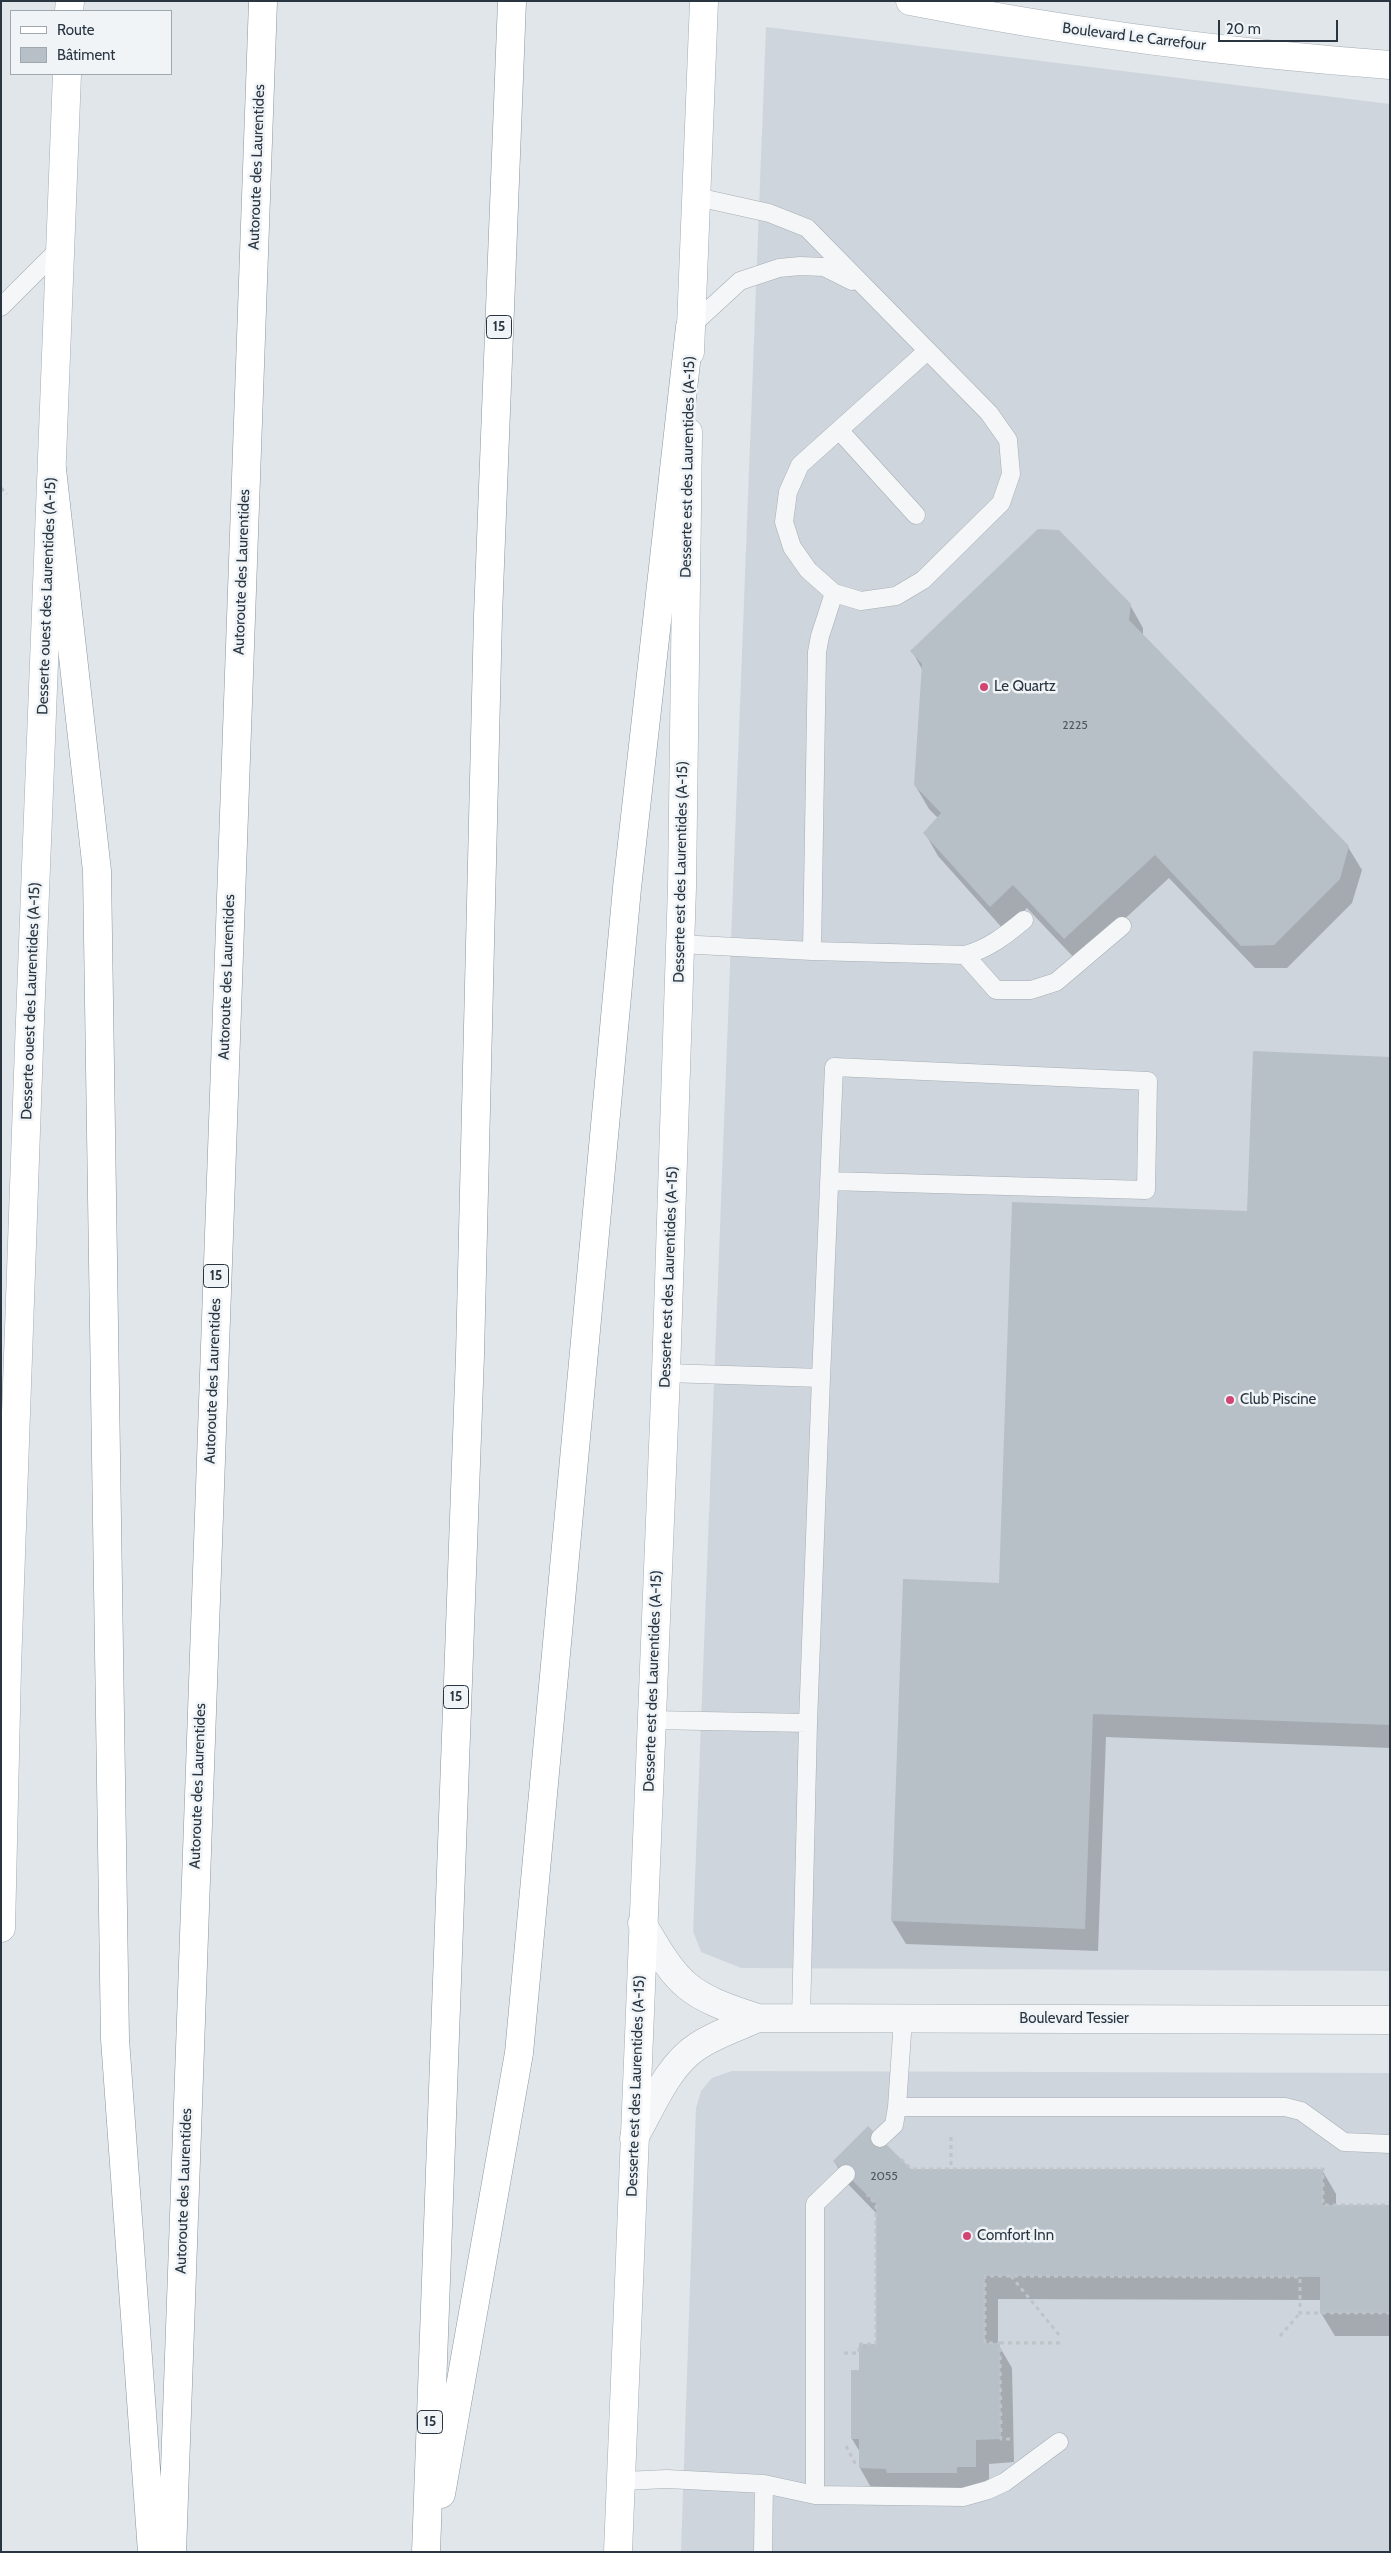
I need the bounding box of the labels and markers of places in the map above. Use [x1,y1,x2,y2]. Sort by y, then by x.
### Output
place label: Le Quartz [994,678,1056,696]
marker: Le Quartz [978,681,990,693]
place label: Club Piscine [1240,1391,1316,1409]
marker: Club Piscine [1224,1394,1236,1406]
place label: Comfort Inn [977,2227,1054,2245]
marker: Comfort Inn [961,2230,973,2242]

